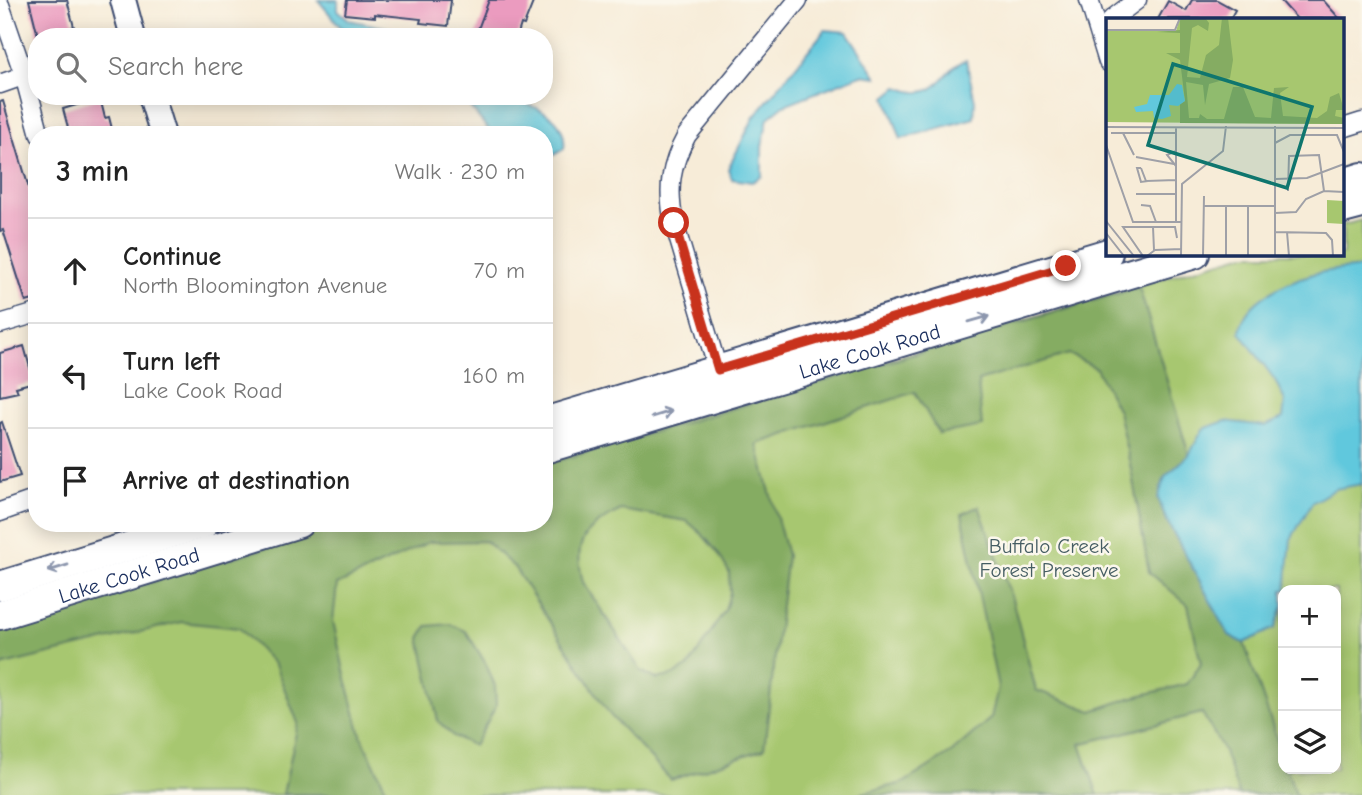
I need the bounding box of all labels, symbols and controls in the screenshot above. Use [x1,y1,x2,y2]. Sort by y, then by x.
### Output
inset map [1106,18,1344,256]
search box [28,28,553,105]
icon: search [52,48,90,86]
text: Search here [108,52,243,82]
text: 3 min [56,154,129,189]
text: Walk · 230 m [395,158,525,185]
route start [658,207,689,238]
text: Continue [123,242,221,272]
route end [1050,250,1081,281]
icon: ahead [56,252,94,290]
text: 70 m [473,257,525,284]
text: North Bloomington Avenue [123,272,387,299]
one-way arrow [968,311,990,324]
street label: Lake Cook Road [796,319,943,384]
text: Turn left [123,347,220,377]
icon: left [56,357,94,395]
text: 160 m [463,362,525,389]
text: Lake Cook Road [123,377,283,404]
one-way arrow [651,406,673,419]
icon: arrive [56,462,94,500]
text: Arrive at destination [123,466,350,496]
park label: Buffalo Creek Forest Preserve [980,534,1118,582]
street label: Lake Cook Road [56,542,202,608]
one-way arrow [48,563,70,576]
map controls [1278,585,1341,774]
button: + [1278,585,1341,648]
button: − [1278,648,1341,711]
button: layers [1278,711,1341,774]

